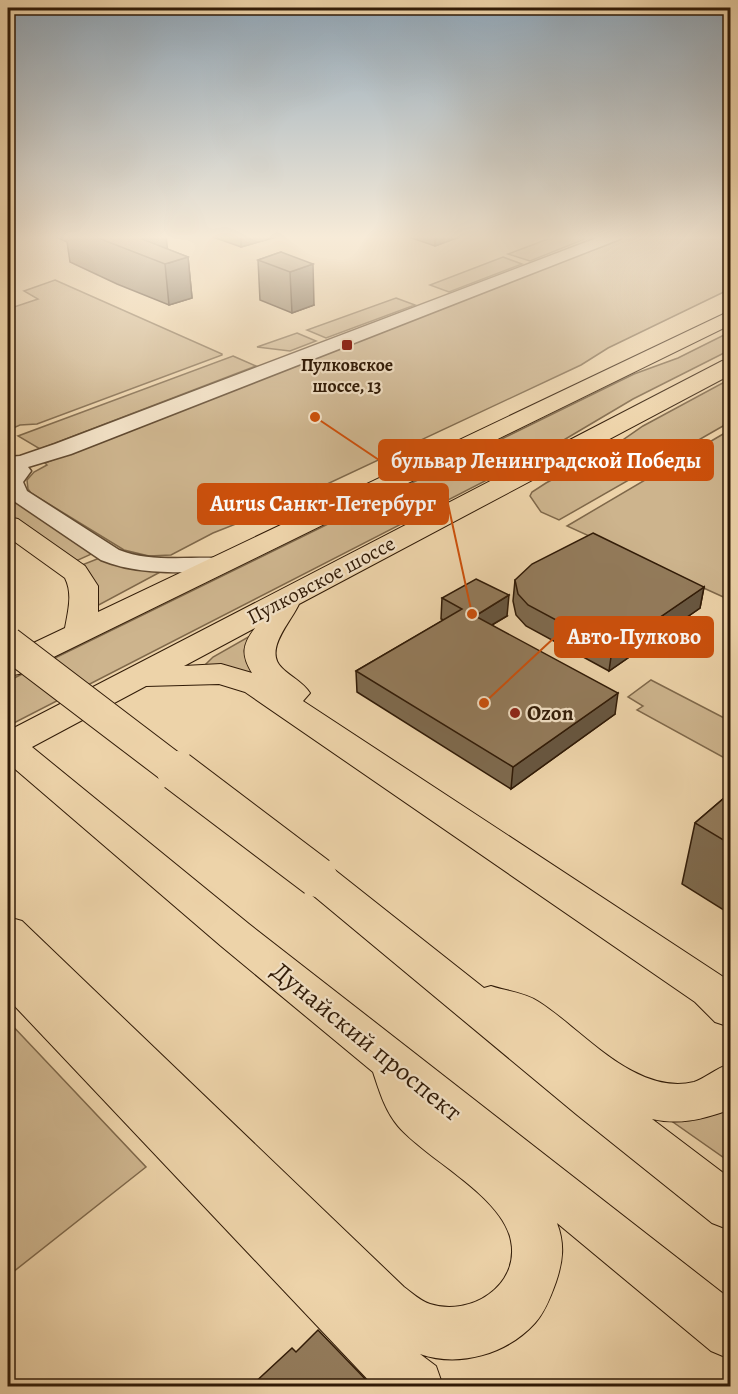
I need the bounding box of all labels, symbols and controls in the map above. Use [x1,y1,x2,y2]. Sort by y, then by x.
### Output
marker: Пулковское шоссе, 13 [340,338,354,352]
place label: Пулковское шоссе, 13 [301,353,393,398]
callout: бульвар Ленинградской Победы [379,440,713,480]
text: бульвар Ленинградской Победы [391,446,701,476]
callout: Aurus Санкт-Петербург [198,484,448,524]
text: Aurus Санкт-Петербург [209,489,436,519]
street label: Пулковское шоссе [242,529,400,631]
callout: Авто-Пулково [555,617,713,657]
text: Авто-Пулково [566,622,701,652]
place label: Ozon [527,699,574,727]
marker: Ozon [508,706,522,720]
street label: Дунайский проспект [264,954,470,1129]

